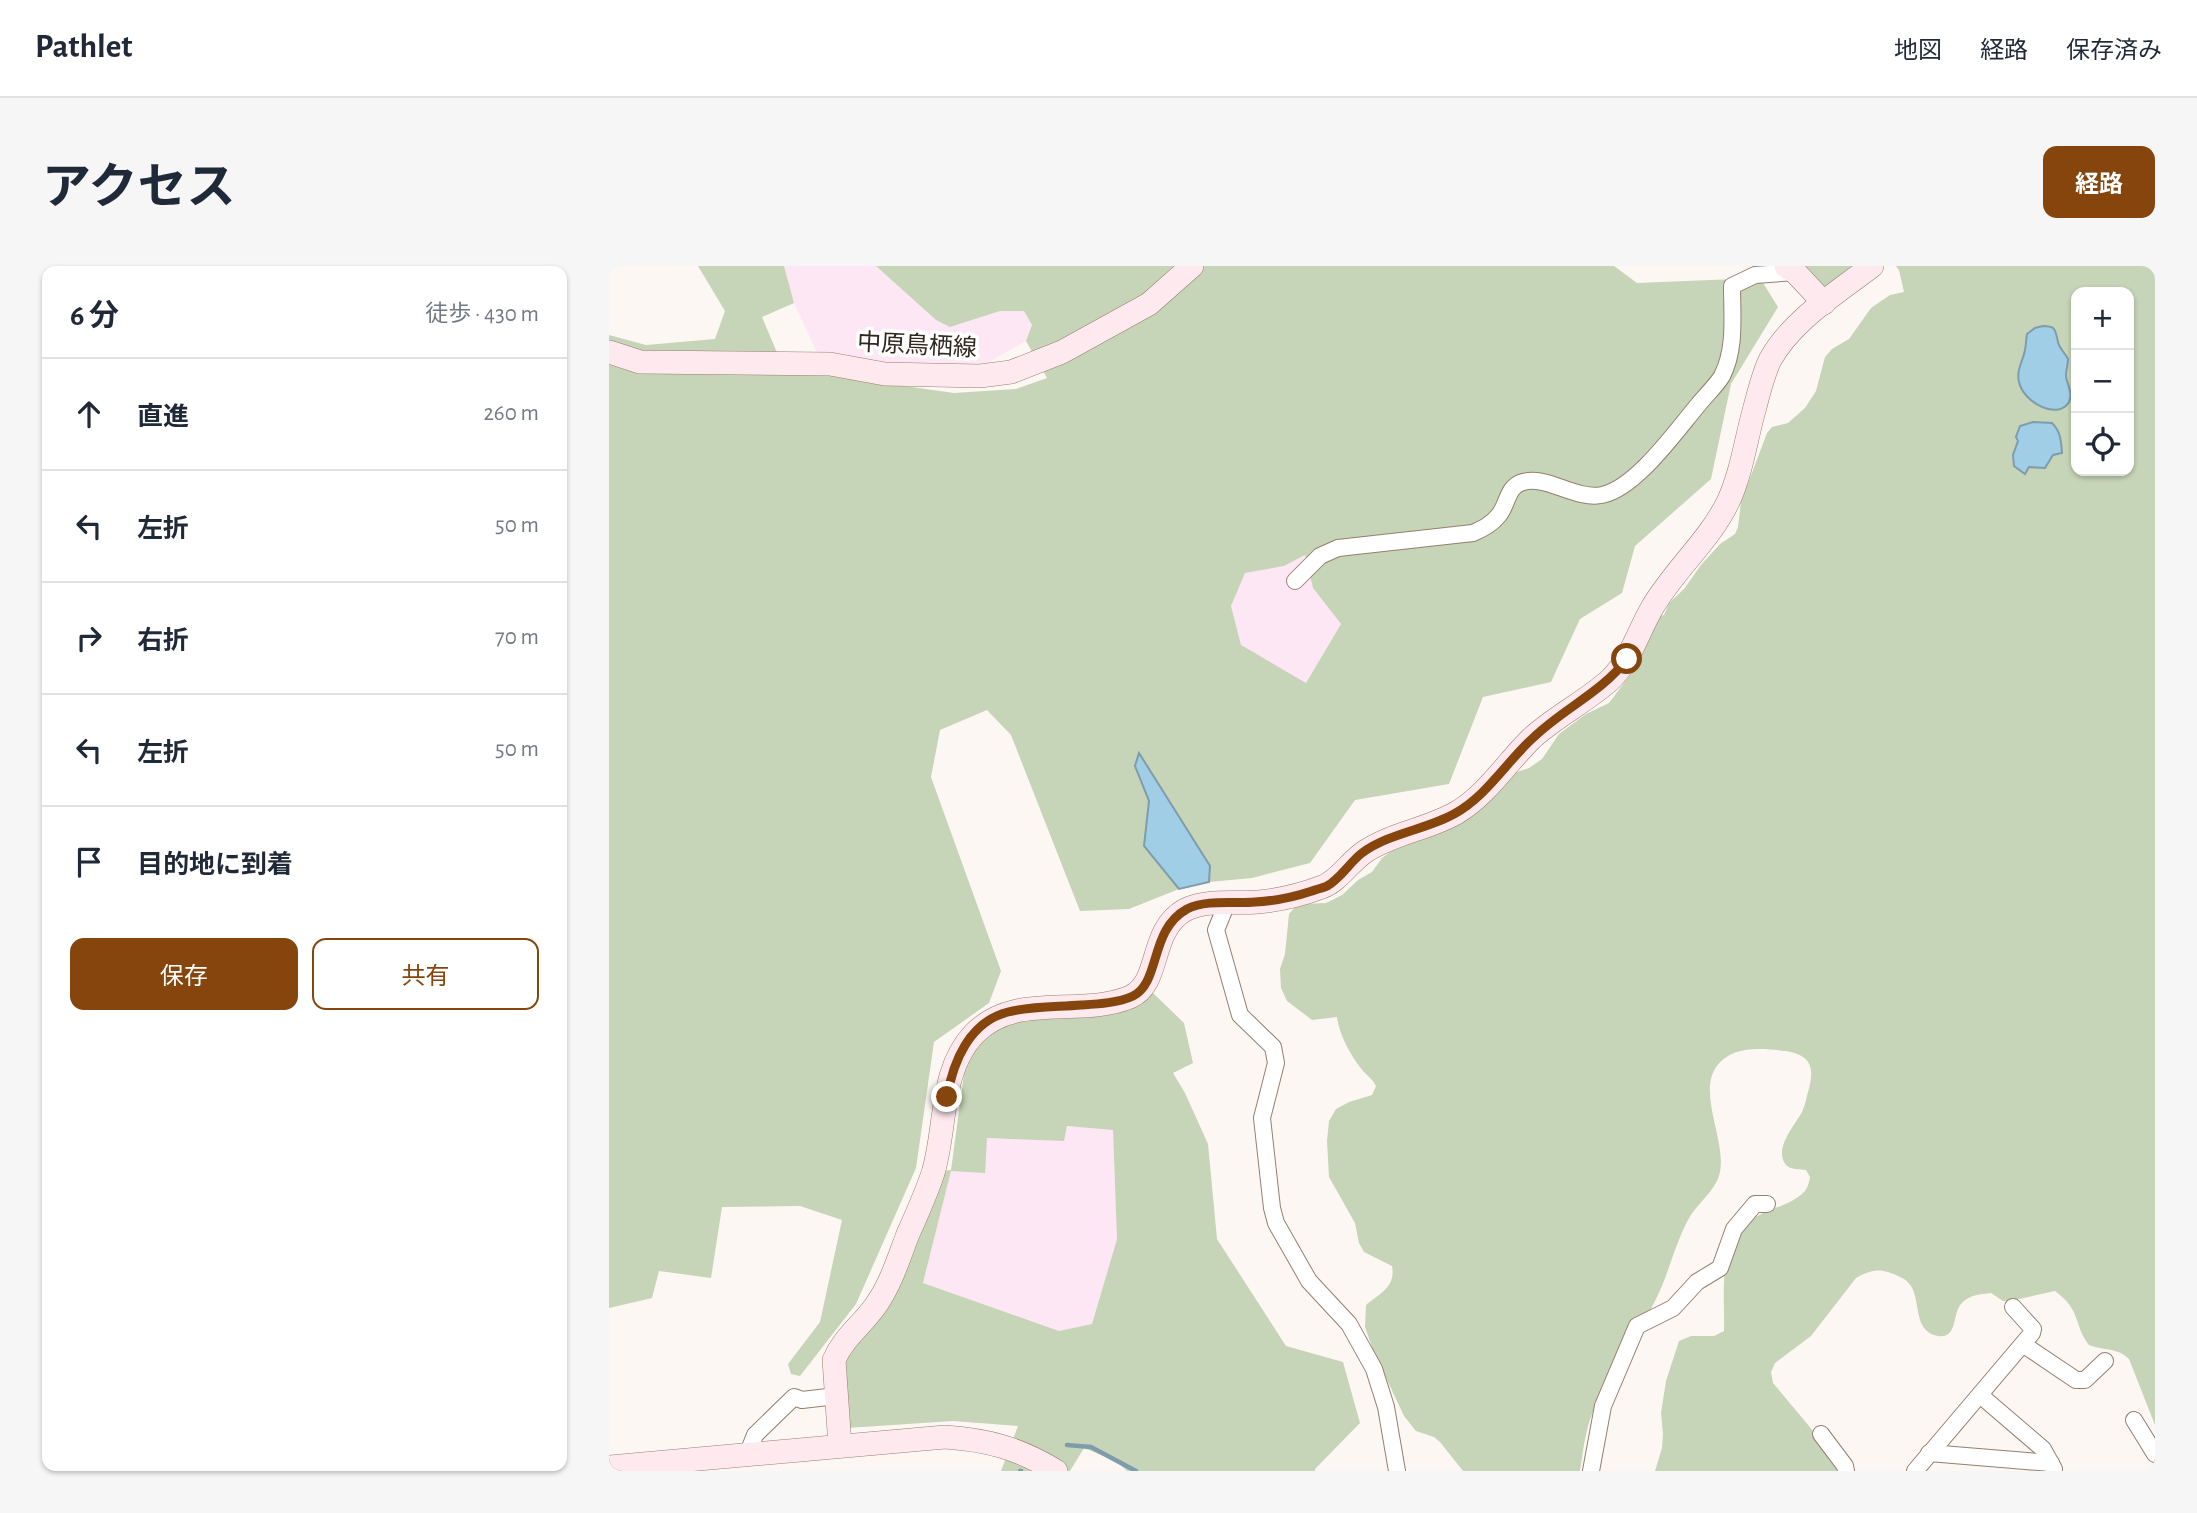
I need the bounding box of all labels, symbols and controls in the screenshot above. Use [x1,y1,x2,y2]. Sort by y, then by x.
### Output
text: Pathlet [35,31,133,64]
text: 地図 [1894,39,1942,63]
text: 経路 [1980,39,2028,63]
text: 保存済み [2066,39,2162,63]
button: 経路 [2043,146,2155,218]
text: アクセス [42,164,236,213]
map controls [2071,287,2134,476]
button: + [2071,287,2134,350]
text: 6 分 [70,301,119,331]
text: 徒歩 · 430 m [425,303,539,326]
street label: 中原鳥栖線 [856,329,978,361]
button: − [2071,350,2134,413]
icon: ahead [70,395,108,433]
text: 260 m [483,402,539,425]
text: 直進 [137,404,189,430]
button: locate [2071,413,2134,476]
icon: left [70,507,108,545]
text: 50 m [495,514,539,537]
text: 左折 [137,516,189,542]
icon: right [70,619,108,657]
text: 70 m [495,626,539,649]
text: 右折 [137,628,189,654]
route start [1611,643,1642,674]
icon: left [70,731,108,769]
text: 50 m [495,738,539,761]
text: 左折 [137,740,189,766]
icon: arrive [70,843,108,881]
text: 目的地に到着 [137,852,293,878]
button: 保存 [70,938,298,1010]
button: 共有 [312,938,539,1010]
route end [931,1081,962,1112]

